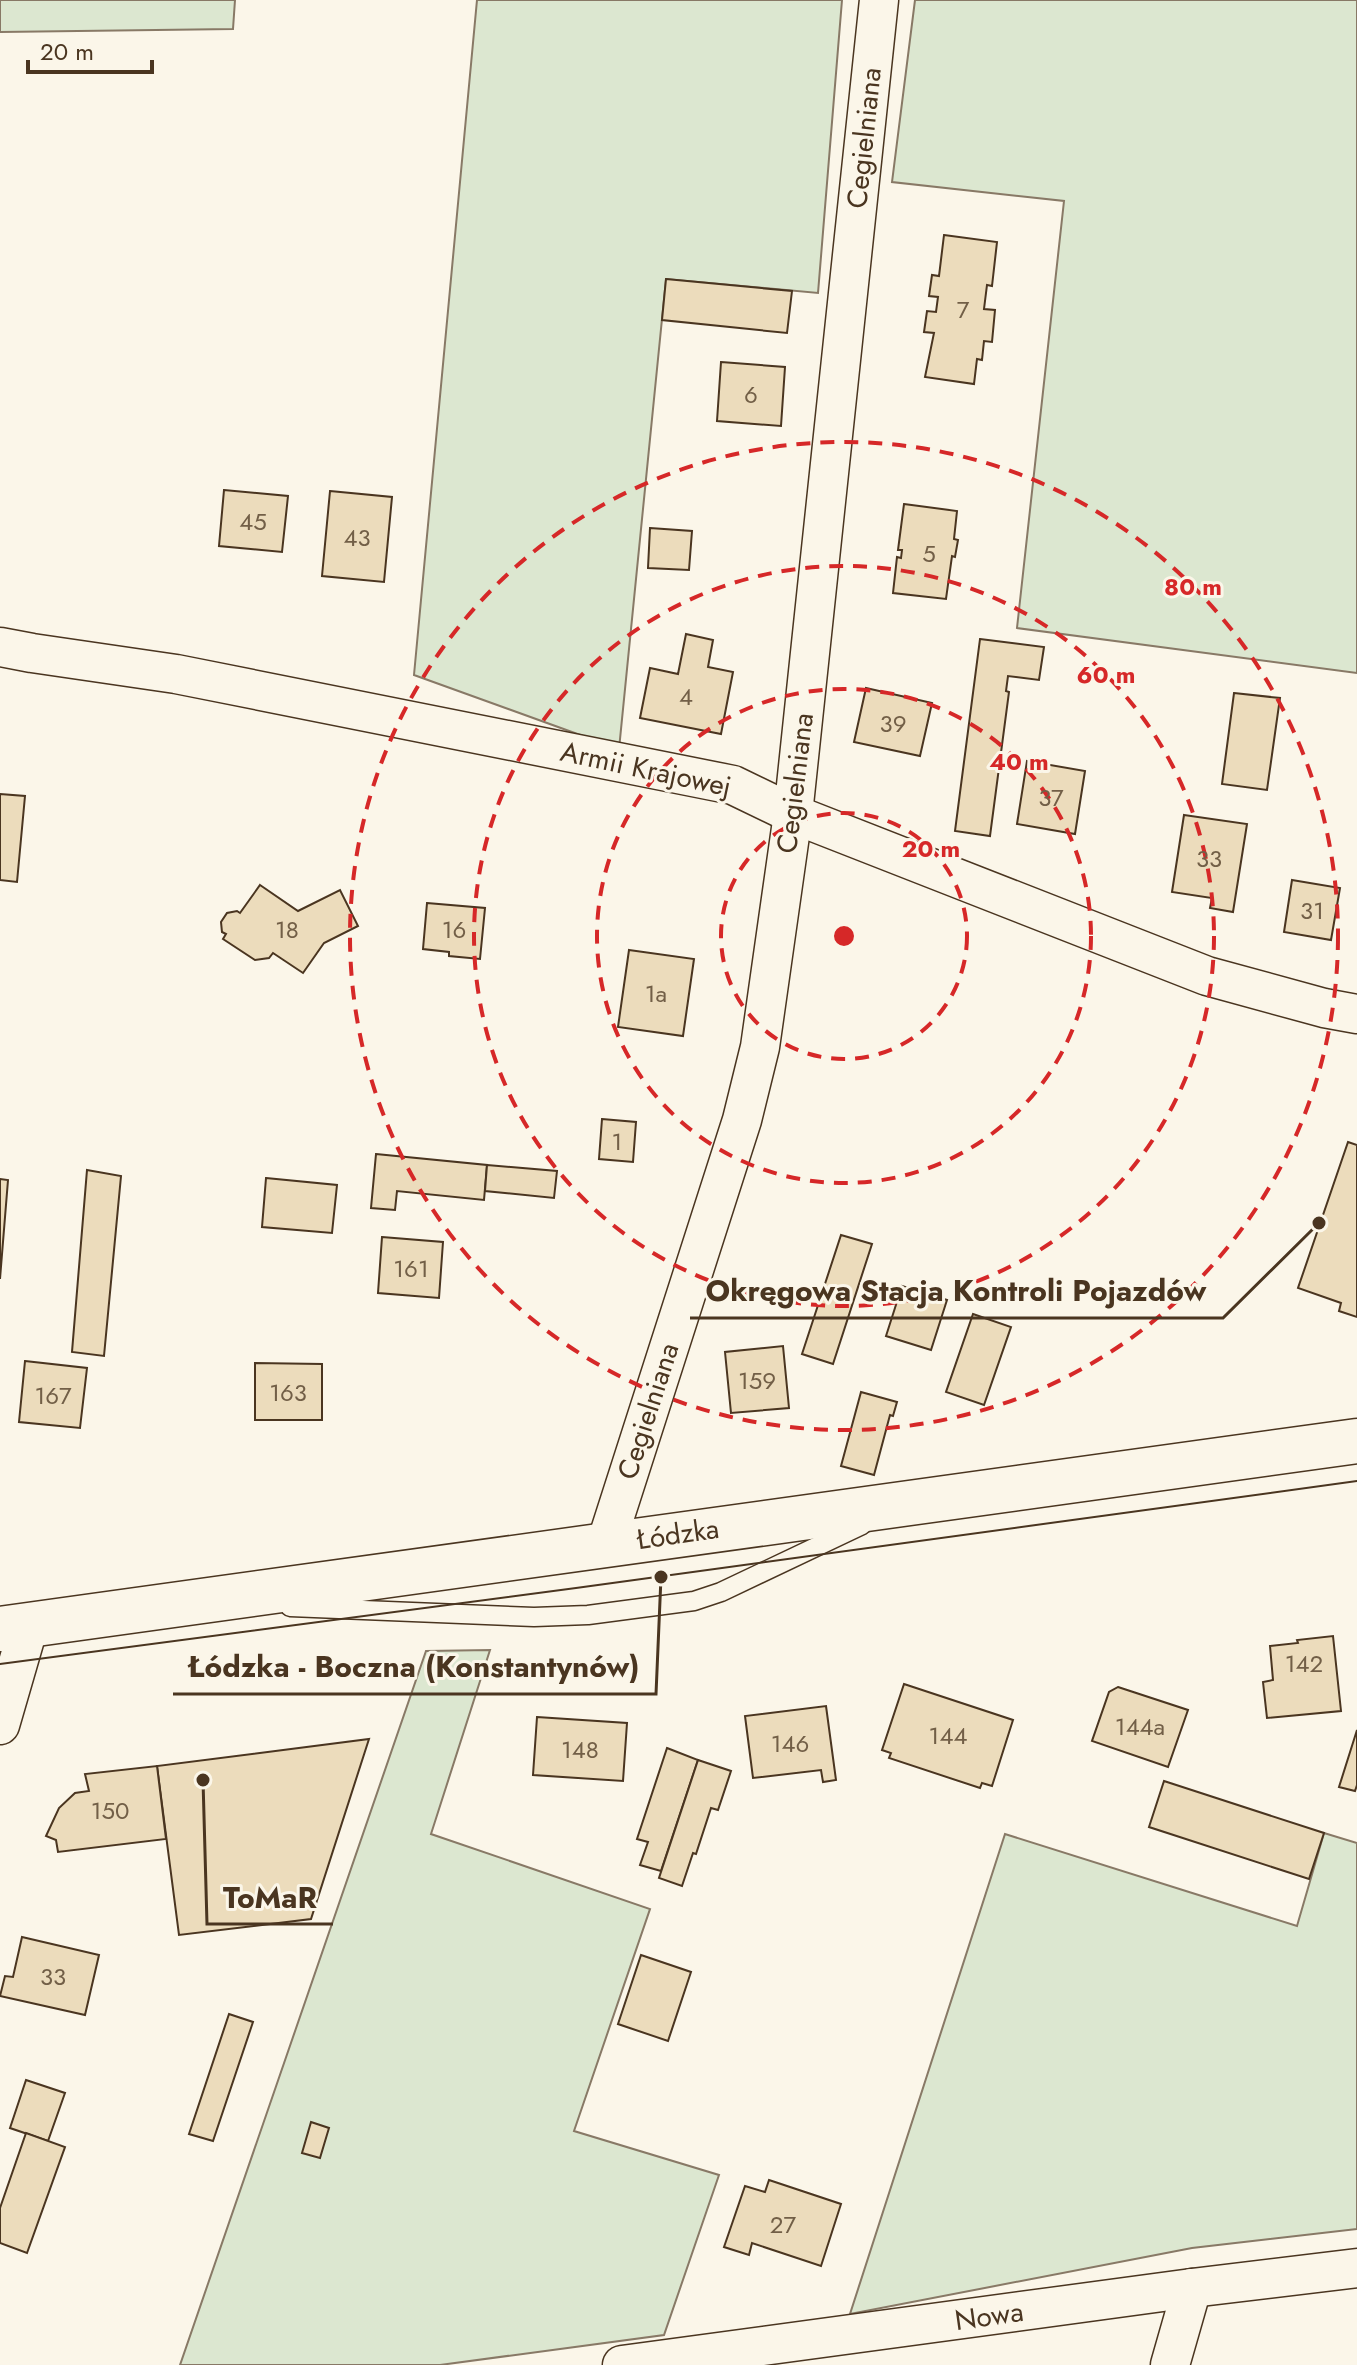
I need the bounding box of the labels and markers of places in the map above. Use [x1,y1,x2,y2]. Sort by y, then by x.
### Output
centre of rings [830,922,858,950]
callout: Okręgowa Stacja Kontroli Pojazdów [690,1264,1223,1318]
callout: Łódzka - Boczna (Konstantynów) [173,1640,656,1694]
callout: ToMaR [207,1870,333,1924]

